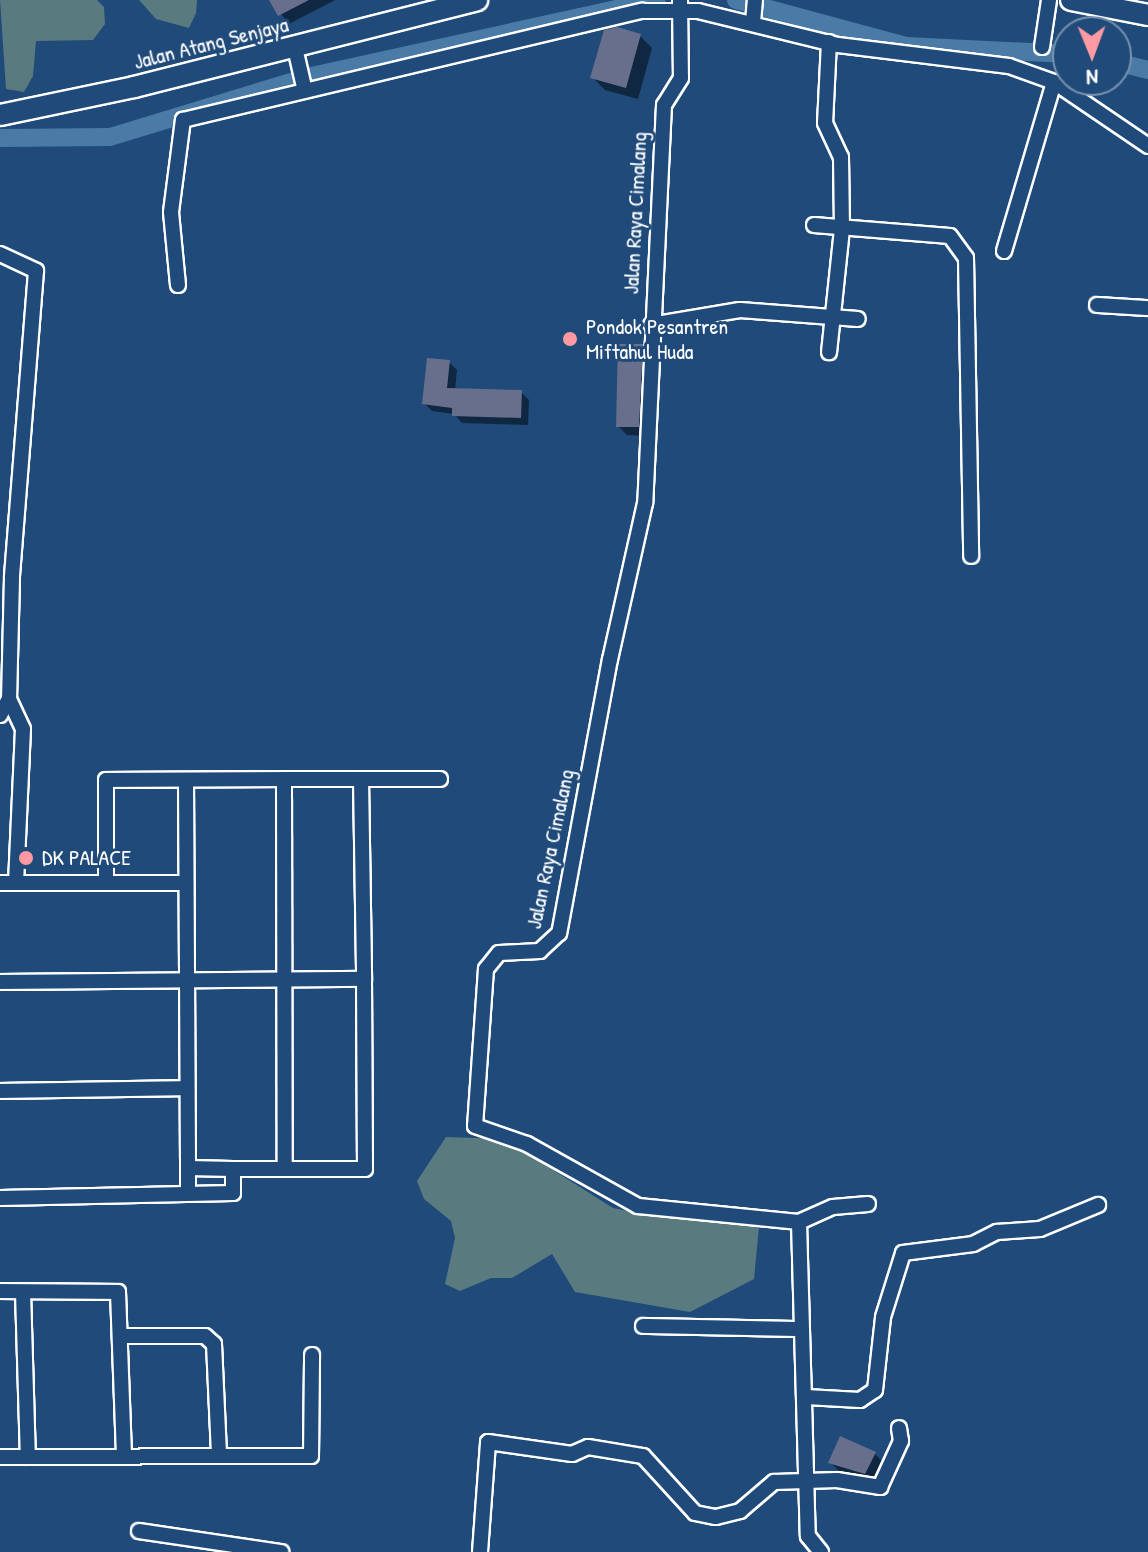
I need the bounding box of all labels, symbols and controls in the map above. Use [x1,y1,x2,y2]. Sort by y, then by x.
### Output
street label: Jalan Atang Senjaya [131,11,291,75]
north arrow [1052,16,1132,96]
text: N [1086,63,1099,93]
street label: Jalan Raya Cimalang [618,131,652,295]
place label: Pondok Pesantren Miftahul Huda [586,313,728,364]
marker: Pondok Pesantren Miftahul Huda [561,330,579,348]
street label: Jalan Raya Cimalang [520,767,580,931]
place label: DK PALACE [42,845,131,871]
marker: DK PALACE [17,849,35,867]

